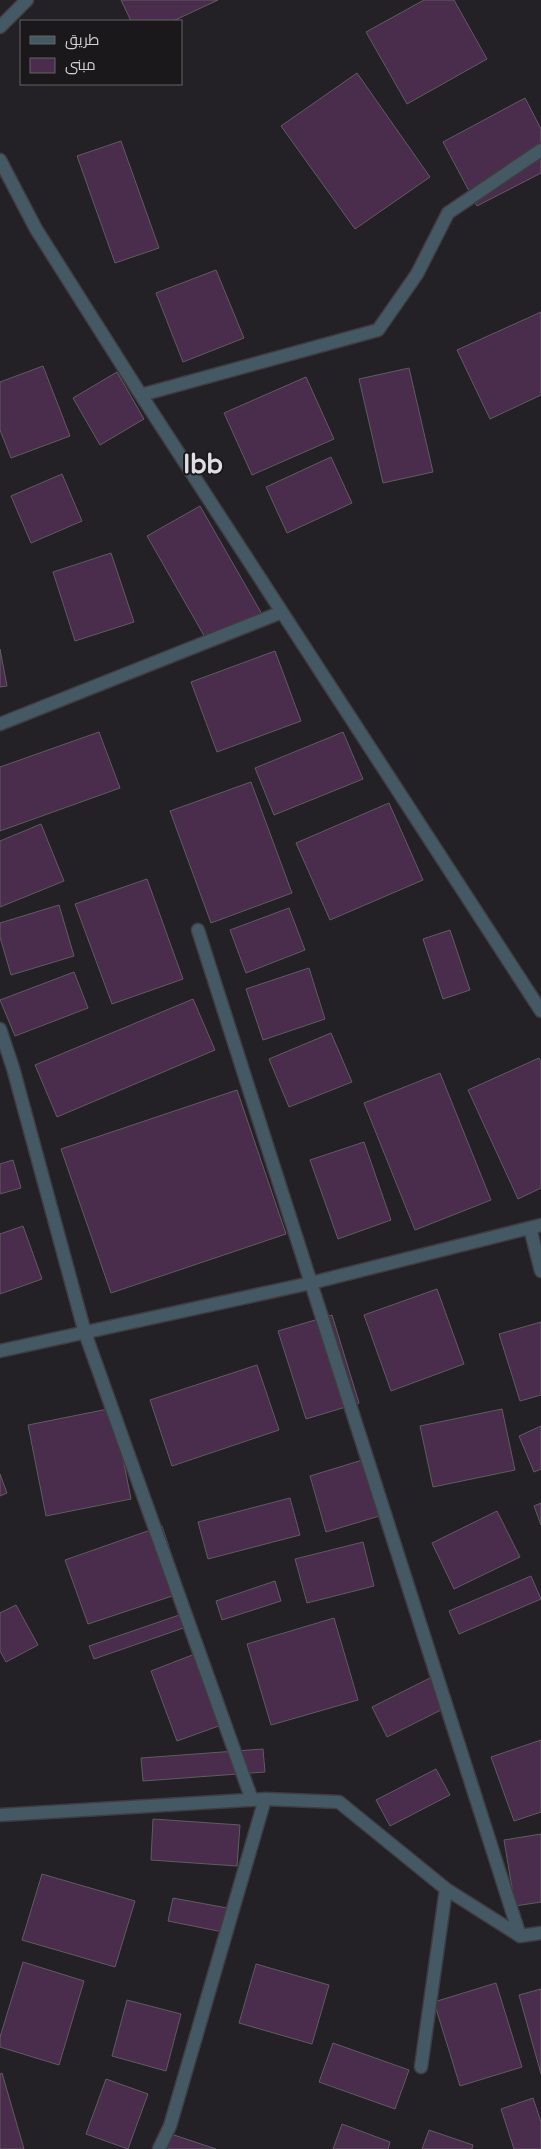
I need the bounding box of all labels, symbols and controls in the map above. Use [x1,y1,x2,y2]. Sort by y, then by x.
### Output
legend [20,20,182,85]
text: طريق [65,31,99,50]
text: مبنى [65,56,96,75]
district label: Ibb [183,449,223,480]

